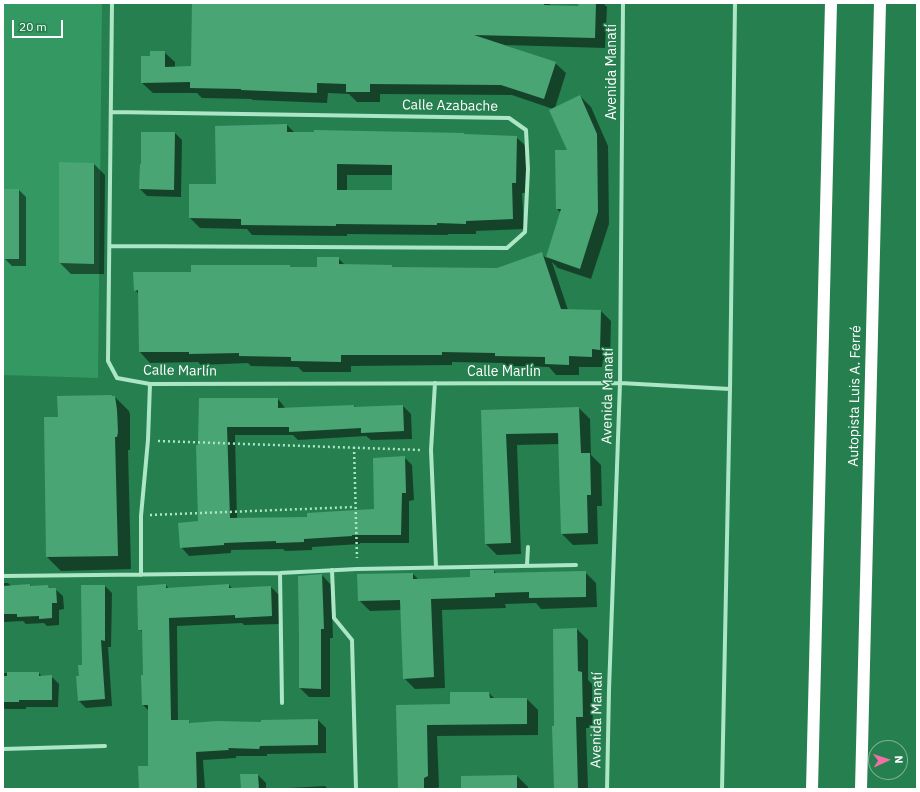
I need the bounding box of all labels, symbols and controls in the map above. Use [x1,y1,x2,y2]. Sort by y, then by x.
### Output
scale bar [14,12,65,38]
text: 20 m [19,19,47,34]
street label: Avenida Manatí [604,24,620,120]
street label: Calle Azabache [402,97,498,115]
street label: Autopista Luis A. Ferré [845,325,865,467]
street label: Avenida Manatí [599,348,617,444]
street label: Calle Marlín [143,362,217,380]
street label: Calle Marlín [467,364,541,380]
street label: Avenida Manatí [588,672,606,768]
north arrow [868,740,908,780]
text: N [892,755,906,764]

